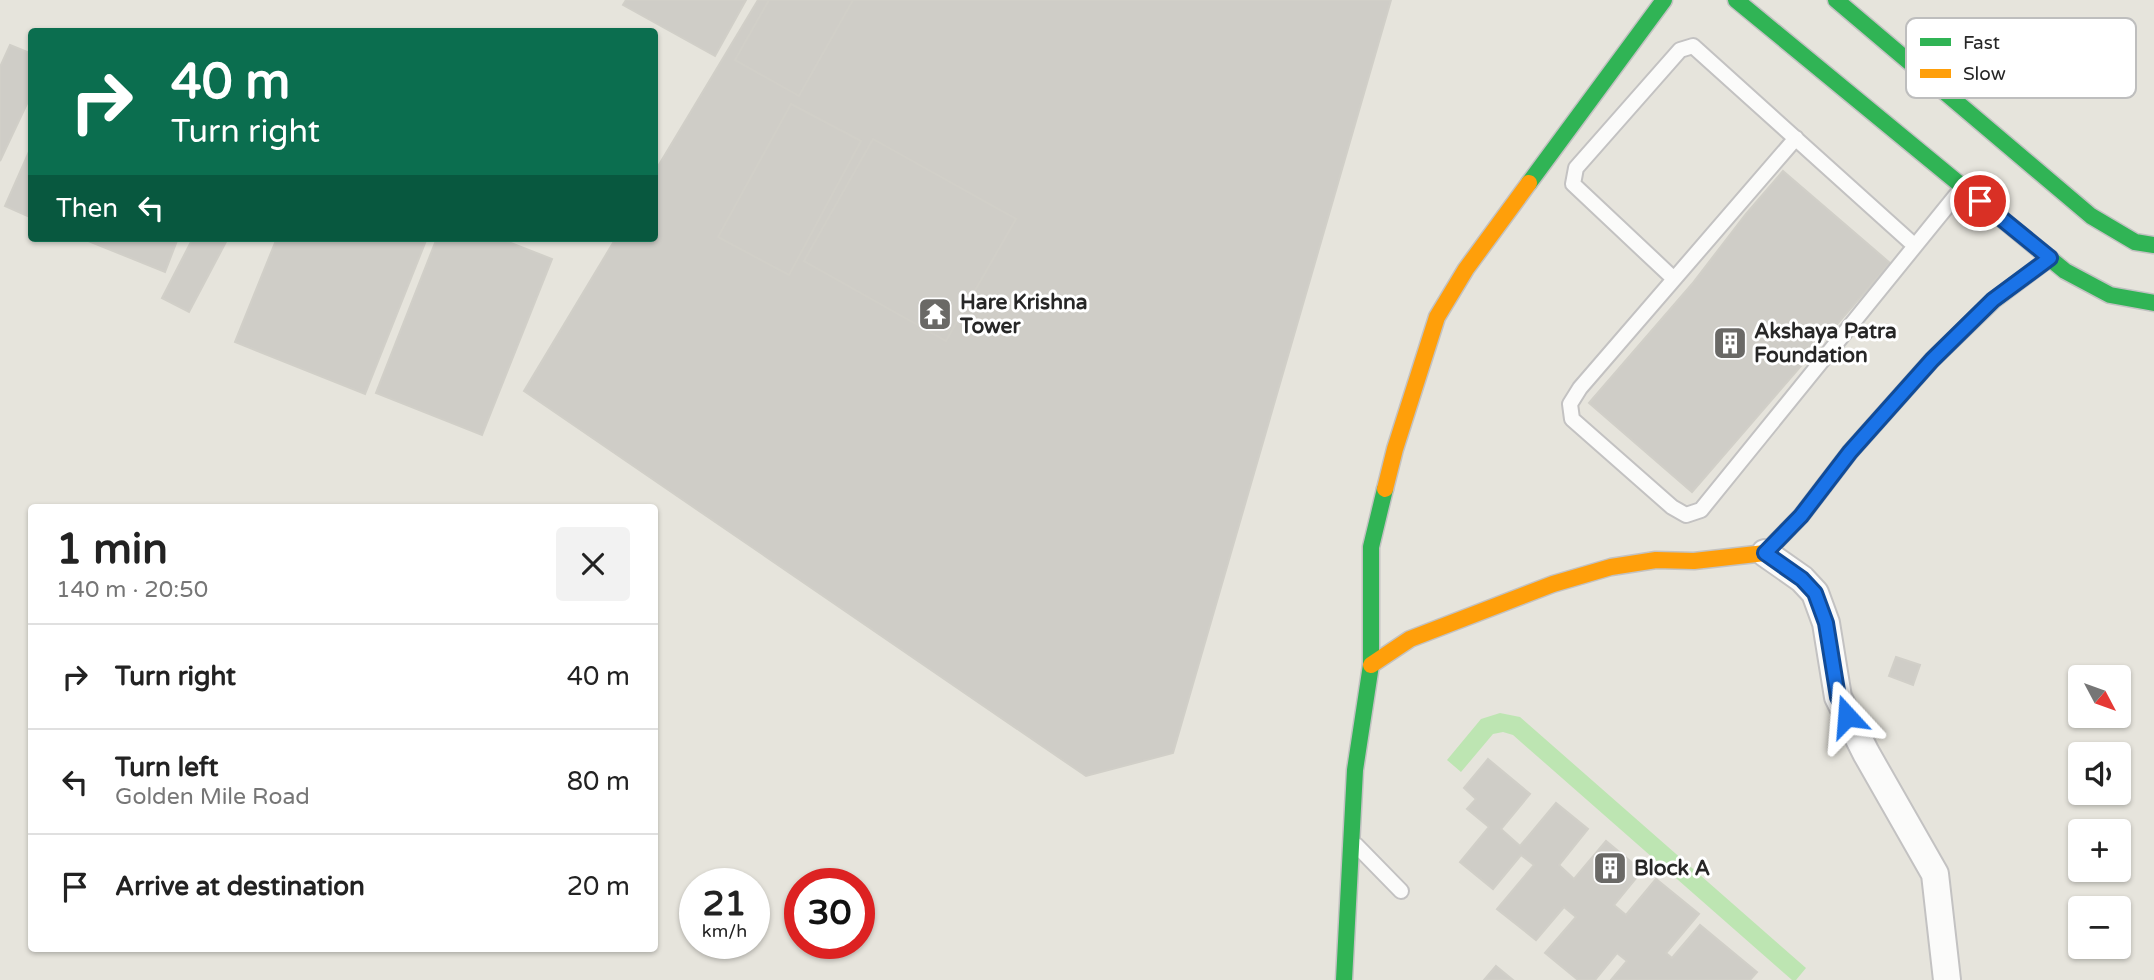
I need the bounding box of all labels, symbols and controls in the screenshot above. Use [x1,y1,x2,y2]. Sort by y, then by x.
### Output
legend [1906,18,2136,98]
text: Fast [1963,32,2000,54]
text: 40 m [171,53,290,112]
icon: right [56,56,147,147]
text: Slow [1963,63,2006,85]
text: Turn right [171,113,320,151]
pin [1950,171,2010,231]
icon: arrive [1961,182,1999,220]
icon: left [132,189,170,227]
text: Then [56,193,118,224]
place label: Hare Krishna Tower [959,290,1088,339]
temple icon: Hare Krishna Tower [916,295,954,333]
place label: Akshaya Patra Foundation [1754,319,1897,368]
building icon: Akshaya Patra Foundation [1711,324,1749,362]
text: 1 min [56,524,168,575]
button: close [556,527,630,601]
text: 140 m · 20:50 [56,576,208,604]
icon: right [56,658,94,696]
text: Turn right [115,661,236,692]
text: 40 m [567,661,630,692]
north arrow [2068,665,2132,728]
map controls [2068,665,2131,959]
position arrow [1810,679,1884,753]
button: sound [2068,742,2131,805]
text: Turn left [115,752,218,783]
icon: left [56,763,94,801]
text: 80 m [567,766,630,797]
text: Golden Mile Road [115,783,310,811]
button: + [2068,819,2131,882]
building icon: Block A [1591,849,1629,887]
place label: Block A [1634,856,1710,881]
icon: arrive [56,868,94,906]
speed limit sign: 30 [784,868,875,959]
text: Arrive at destination [115,871,365,902]
text: 20 m [567,871,630,902]
text: 21 [703,883,746,925]
button: − [2068,896,2131,959]
text: km/h [702,920,747,942]

